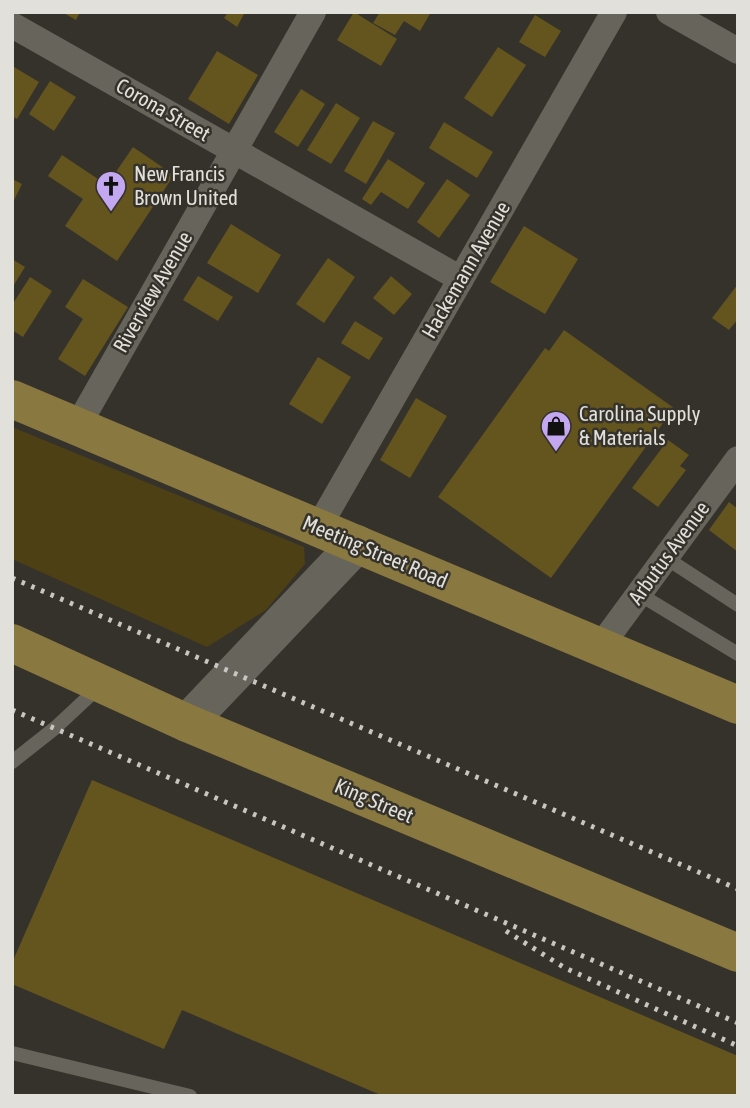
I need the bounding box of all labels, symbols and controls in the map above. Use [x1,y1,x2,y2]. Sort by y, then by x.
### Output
street label: Corona Street [112,73,215,146]
place label: New Francis Brown United [134,161,238,209]
church icon: New Francis Brown United [94,169,128,213]
street label: Hackemann Avenue [416,197,514,342]
street label: Riverview Avenue [108,227,196,356]
place label: Carolina Supply & Materials [579,401,701,449]
shop icon: Carolina Supply & Materials [539,409,573,453]
street label: Arbutus Avenue [623,496,714,608]
street label: Meeting Street Road [299,510,451,592]
street label: King Street [331,773,417,827]

